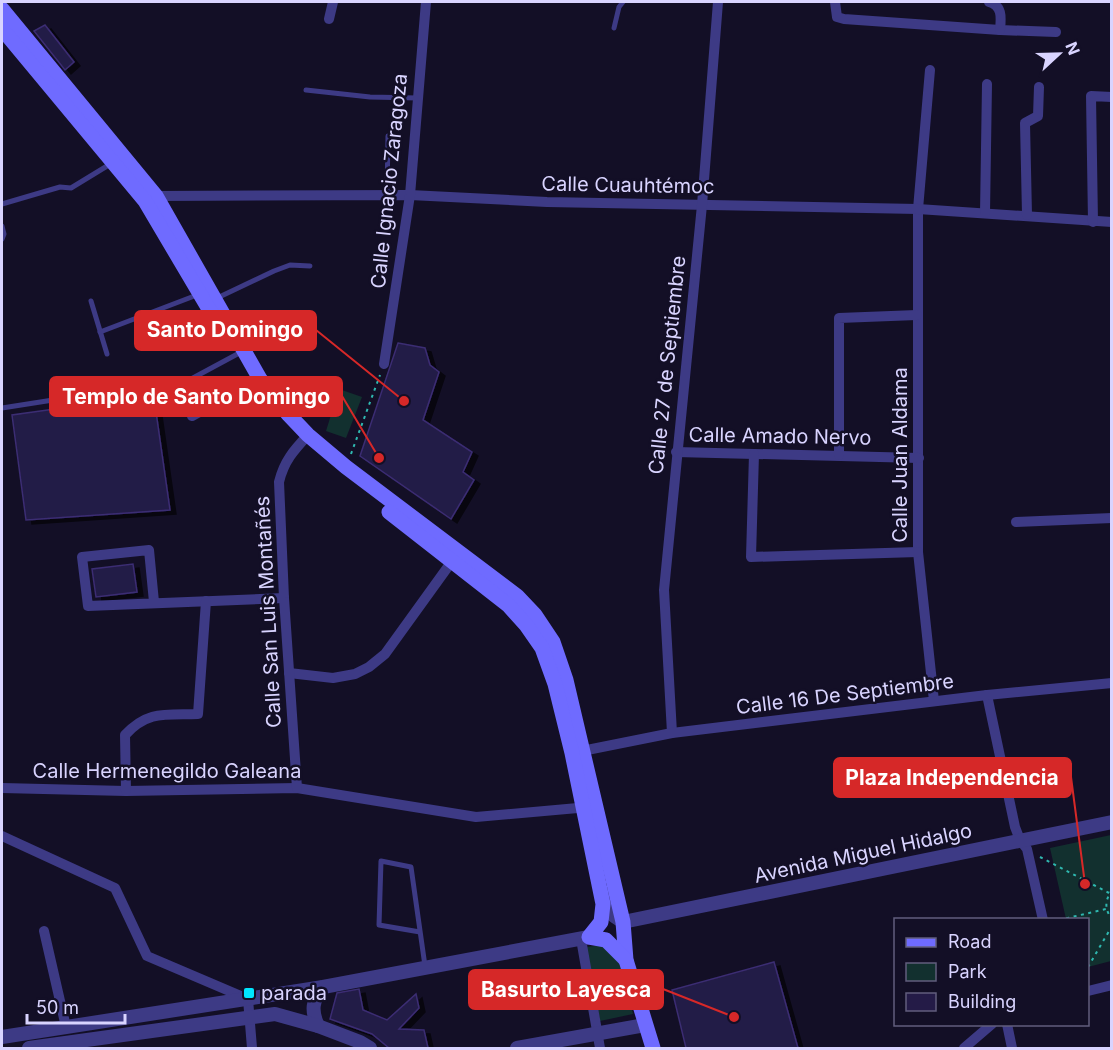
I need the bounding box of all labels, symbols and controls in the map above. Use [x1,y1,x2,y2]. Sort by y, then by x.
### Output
north arrow [1029,24,1089,84]
text: N [1061,39,1084,58]
street label: Calle Ignacio Zaragoza [366,72,412,290]
street label: Calle Cuauhtémoc [541,171,715,199]
street label: Calle 27 de Septiembre [644,254,690,476]
callout: Santo Domingo [135,311,316,350]
text: Santo Domingo [147,317,303,342]
street label: Calle Juan Aldama [888,367,912,543]
callout: Templo de Santo Domingo [50,377,342,416]
text: Templo de Santo Domingo [62,384,330,409]
street label: Calle Amado Nervo [688,422,872,450]
street label: Calle San Luis Montañés [250,495,286,729]
street label: Calle 16 De Septiembre [735,669,955,719]
callout: Plaza Independencia [834,758,1071,797]
street label: Calle Hermenegildo Galeana [33,759,301,783]
text: Plaza Independencia [845,765,1059,790]
street label: Avenida Miguel Hidalgo [752,818,974,888]
legend [894,918,1089,1026]
text: Road [948,931,991,952]
text: Park [948,961,987,982]
callout: Basurto Layesca [469,970,663,1009]
text: Basurto Layesca [481,977,651,1002]
place label: parada [261,981,327,1005]
marker: parada [242,986,256,1000]
scale bar [27,987,124,1025]
text: Building [948,991,1016,1012]
text: 50 m [36,997,79,1018]

